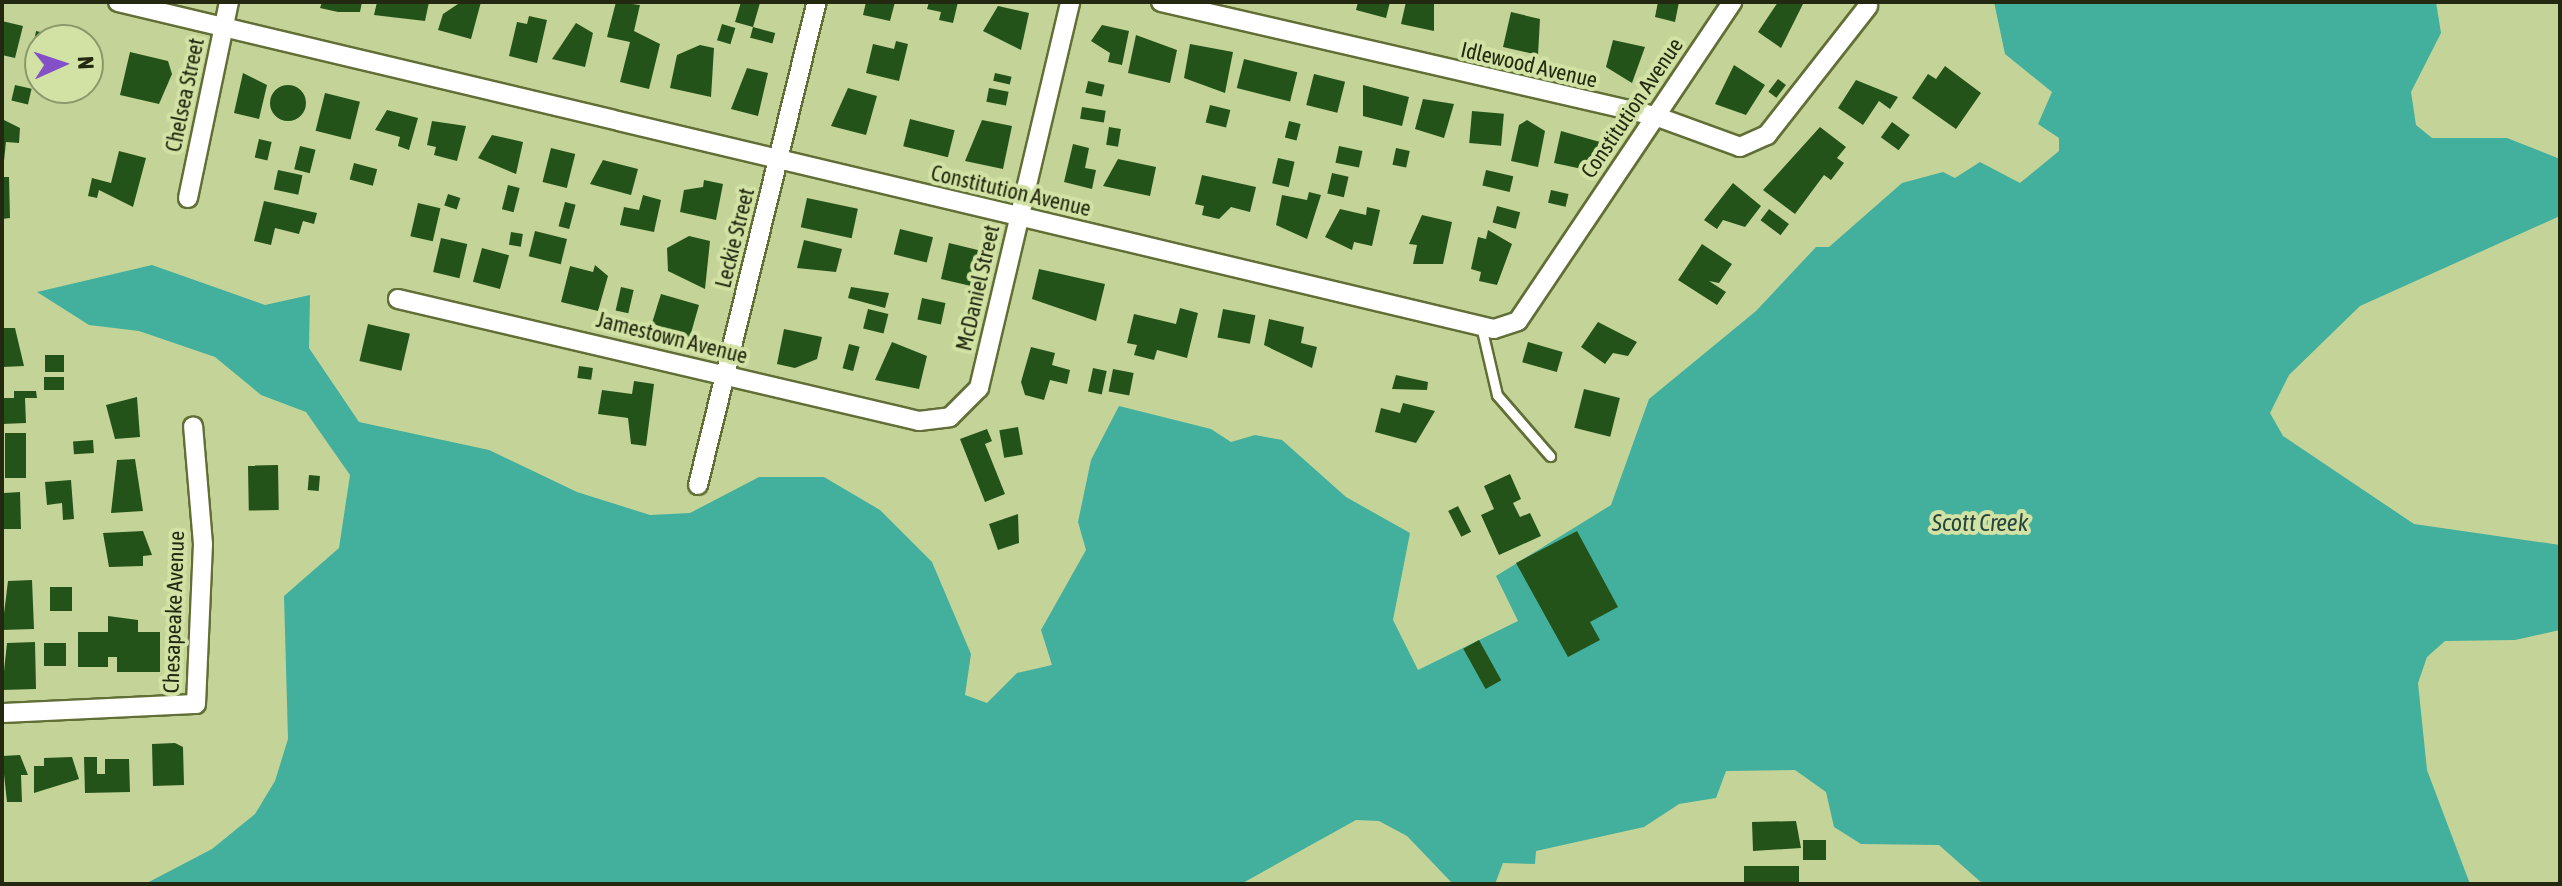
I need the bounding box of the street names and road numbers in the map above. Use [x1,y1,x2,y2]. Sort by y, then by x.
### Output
street label: Constitution Avenue [1575,33,1689,183]
street label: Chelsea Street [160,36,210,154]
street label: Idlewood Avenue [1458,36,1600,94]
street label: Constitution Avenue [928,160,1094,222]
street label: Leckie Street [710,185,760,291]
street label: McDaniel Street [951,223,1005,353]
street label: Jamestown Avenue [594,306,750,370]
street label: Chesapeake Avenue [158,530,190,694]

